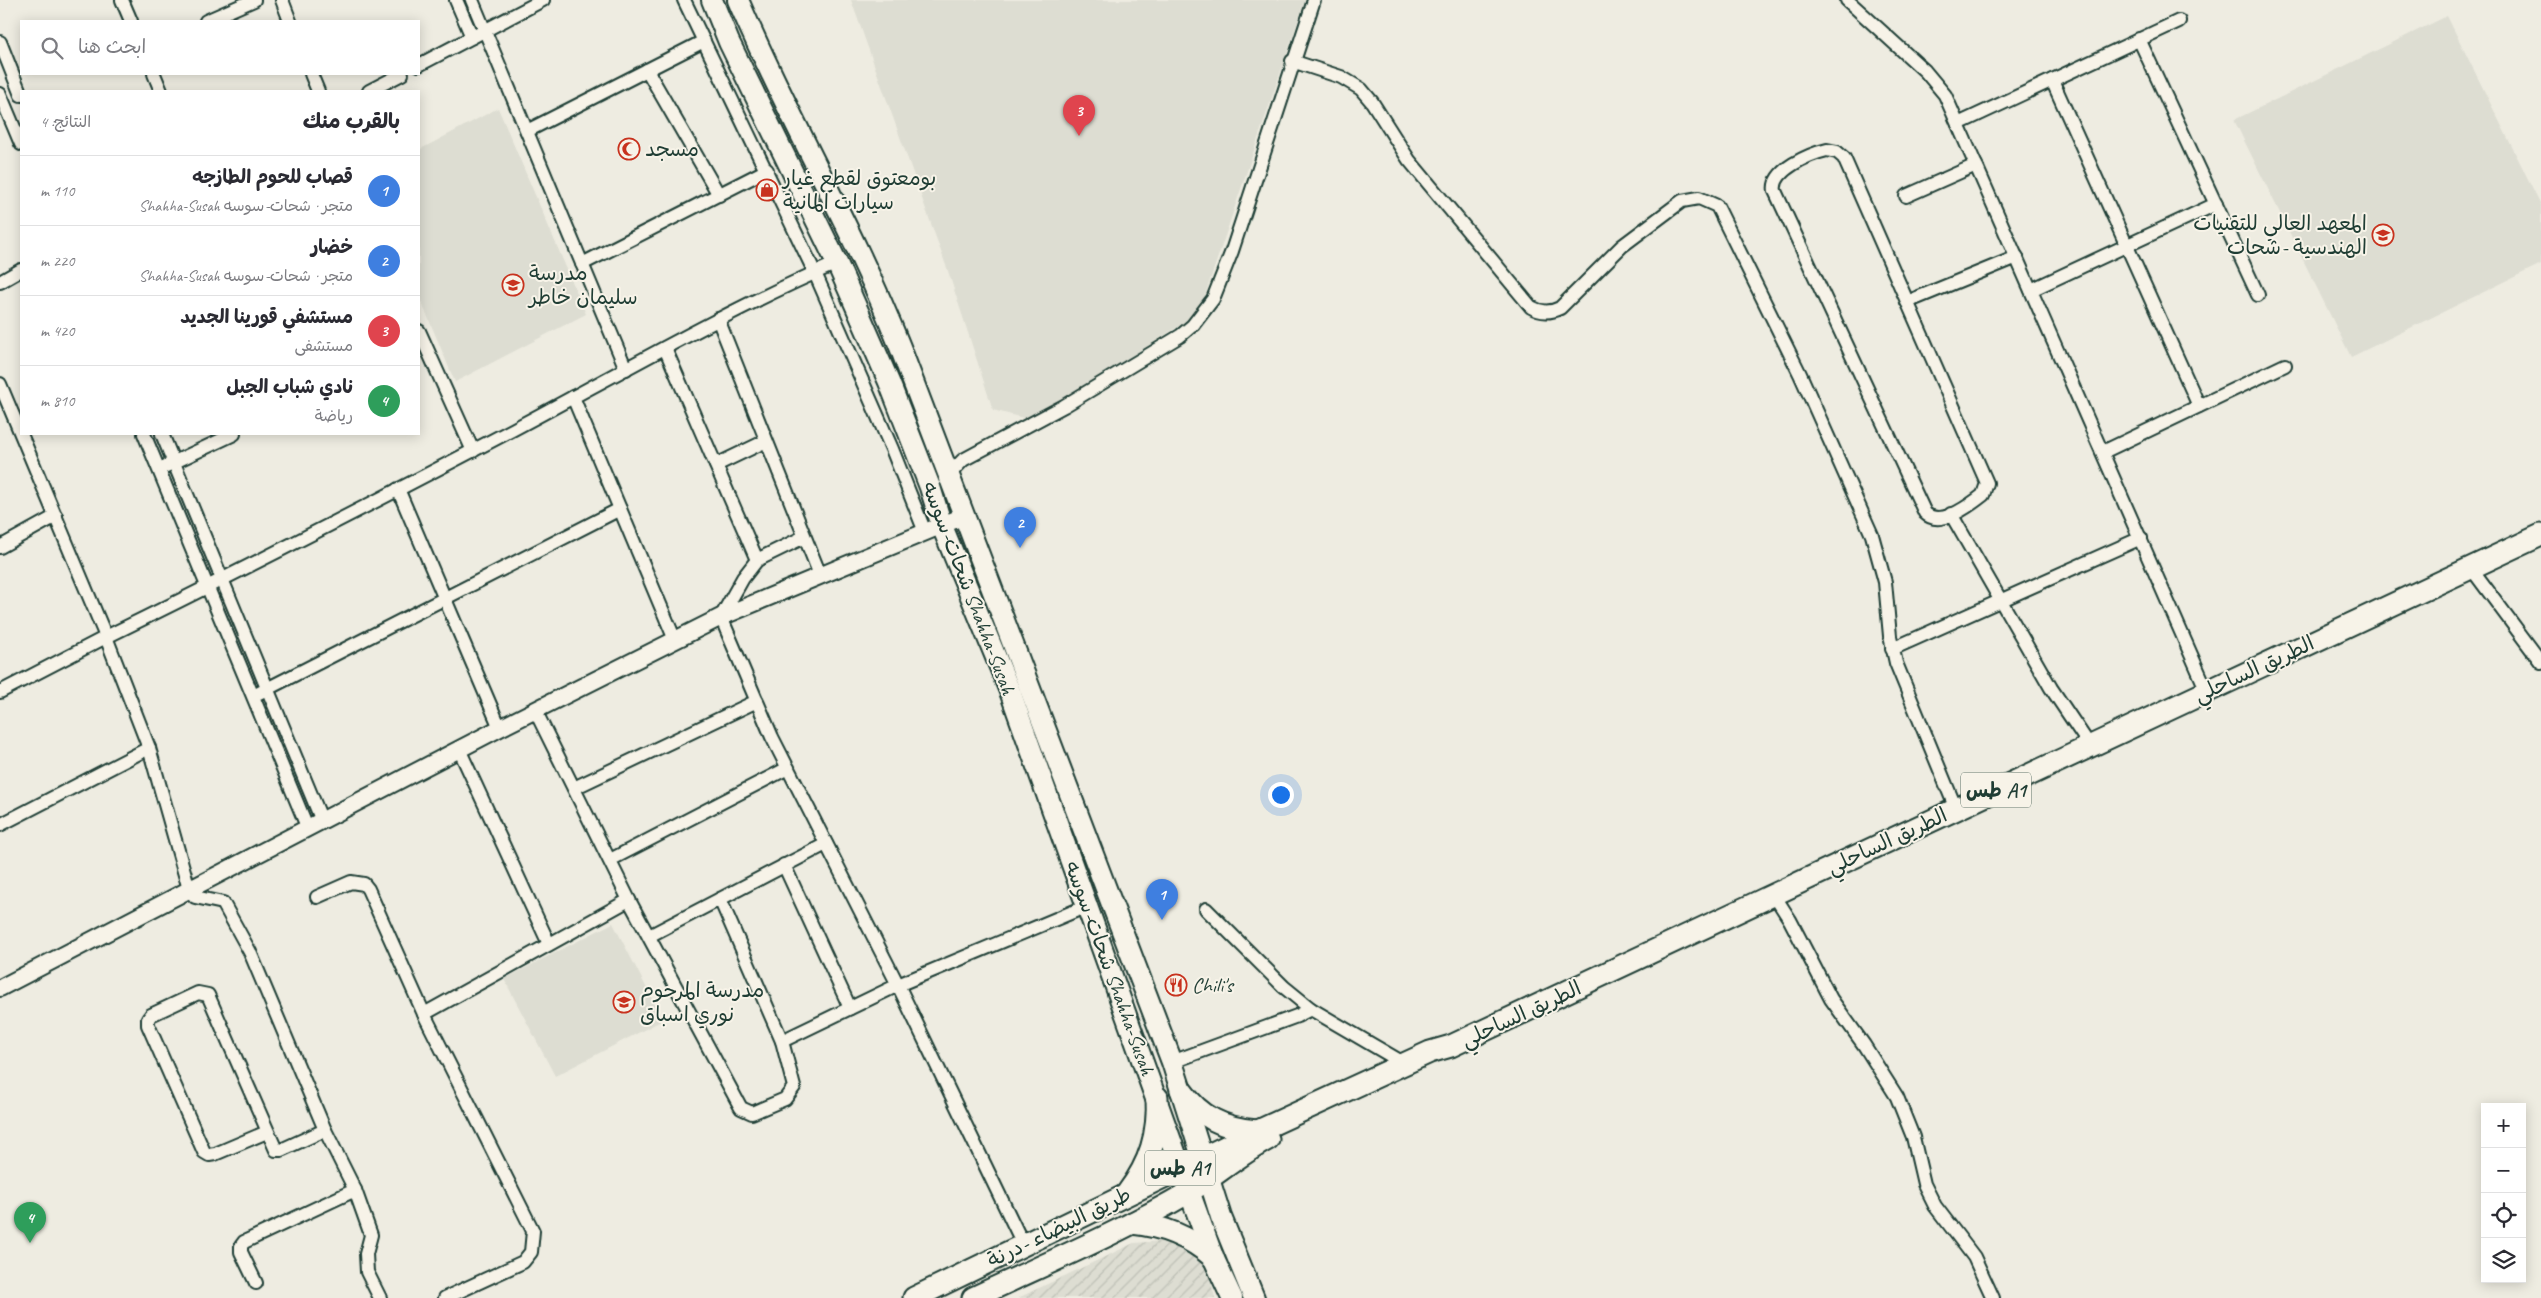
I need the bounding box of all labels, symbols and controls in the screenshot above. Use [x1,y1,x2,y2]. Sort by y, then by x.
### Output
search box [20,20,420,75]
icon: search [38,34,66,62]
text: ابحث هنا [78,35,146,59]
pin: 3 [1063,95,1095,136]
text: بالقرب منك [303,108,400,134]
text: النتائج: 4 [40,112,91,132]
place label: مسجد [645,136,699,162]
mosque icon: مسجد [617,137,641,161]
text: قصاب للحوم الطازجه [192,165,353,189]
place label: بومعتوق لقطع غيار سيارات المانية [781,165,936,215]
shop icon: بومعتوق لقطع غيار سيارات المانية [755,178,779,202]
text: 110 m [40,181,74,201]
text: 1 [380,181,388,201]
text: متجر · شحات-سوسه Shahha-Susah [139,196,353,216]
place label: المعهد العالي للتقنيات الهندسية -شحات [2193,210,2367,260]
school or university icon: المعهد العالي للتقنيات الهندسية -شحات [2371,223,2395,247]
text: خضار [311,235,353,259]
text: 220 m [40,251,74,271]
text: 2 [380,251,388,271]
place label: مدرسة سليمان خاطر [527,260,638,310]
text: متجر · شحات-سوسه Shahha-Susah [139,266,353,286]
school or university icon: مدرسة سليمان خاطر [501,273,525,297]
text: مستشفي قورينا الجديد [180,305,353,329]
text: 420 m [40,321,74,341]
text: 3 [380,321,388,341]
text: مستشفى [294,336,353,356]
text: نادي شباب الجبل [226,375,353,399]
text: 810 m [40,391,74,411]
text: 4 [380,391,388,411]
text: رياضة [315,406,353,426]
street label: شحات-سوسه Shahha-Susah [916,478,1022,700]
pin: 2 [1004,507,1036,548]
street label: الطريق الساحلي [2190,630,2321,714]
road number: طس A1 [1961,772,2031,808]
your location [1268,782,1294,808]
street label: الطريق الساحلي [1823,802,1954,886]
street label: شحات-سوسه Shahha-Susah [1059,857,1161,1080]
pin: 1 [1146,879,1178,920]
place label: Chili's [1192,972,1235,998]
restaurant icon: Chili's [1164,973,1188,997]
street label: الطريق الساحلي [1457,975,1588,1059]
place label: مدرسة المرحوم نوري اسباق [640,977,764,1029]
school or university icon: مدرسة المرحوم نوري اسباق [612,990,636,1014]
map controls [2481,1103,2526,1283]
button: + [2481,1103,2526,1148]
button: − [2481,1148,2526,1193]
road number: طس A1 [1145,1150,1215,1186]
street label: طريق البيضاء -درنة [983,1181,1135,1273]
button: locate [2481,1193,2526,1238]
pin: 4 [14,1202,46,1243]
button: layers [2481,1238,2526,1283]

